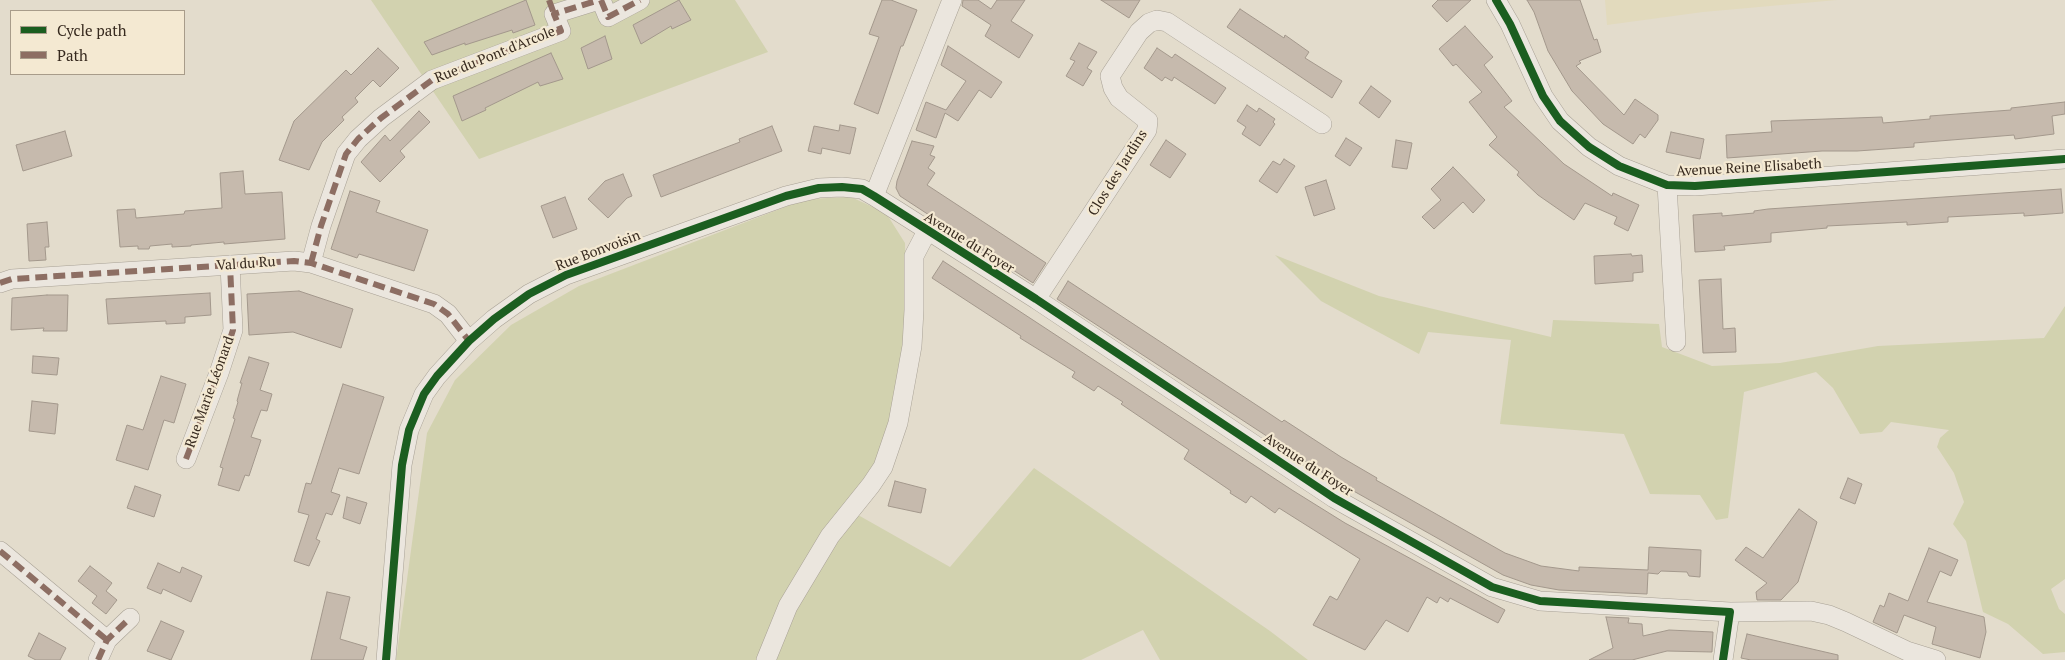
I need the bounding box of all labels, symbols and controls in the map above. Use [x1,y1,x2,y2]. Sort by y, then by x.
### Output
legend [10,10,185,75]
text: Cycle path [57,20,127,40]
street label: Rue du Pont d'Arcole [432,23,558,87]
text: Path [57,45,88,65]
street label: Clos des Jardins [1085,127,1151,219]
street label: Avenue Reine Elisabeth [1676,156,1822,180]
street label: Avenue du Foyer [921,209,1017,277]
street label: Rue Bonvoisin [553,227,643,275]
street label: Val du Ru [216,254,276,274]
street label: Rue Marie Léonard [182,334,238,450]
street label: Avenue du Foyer [1260,430,1356,500]

